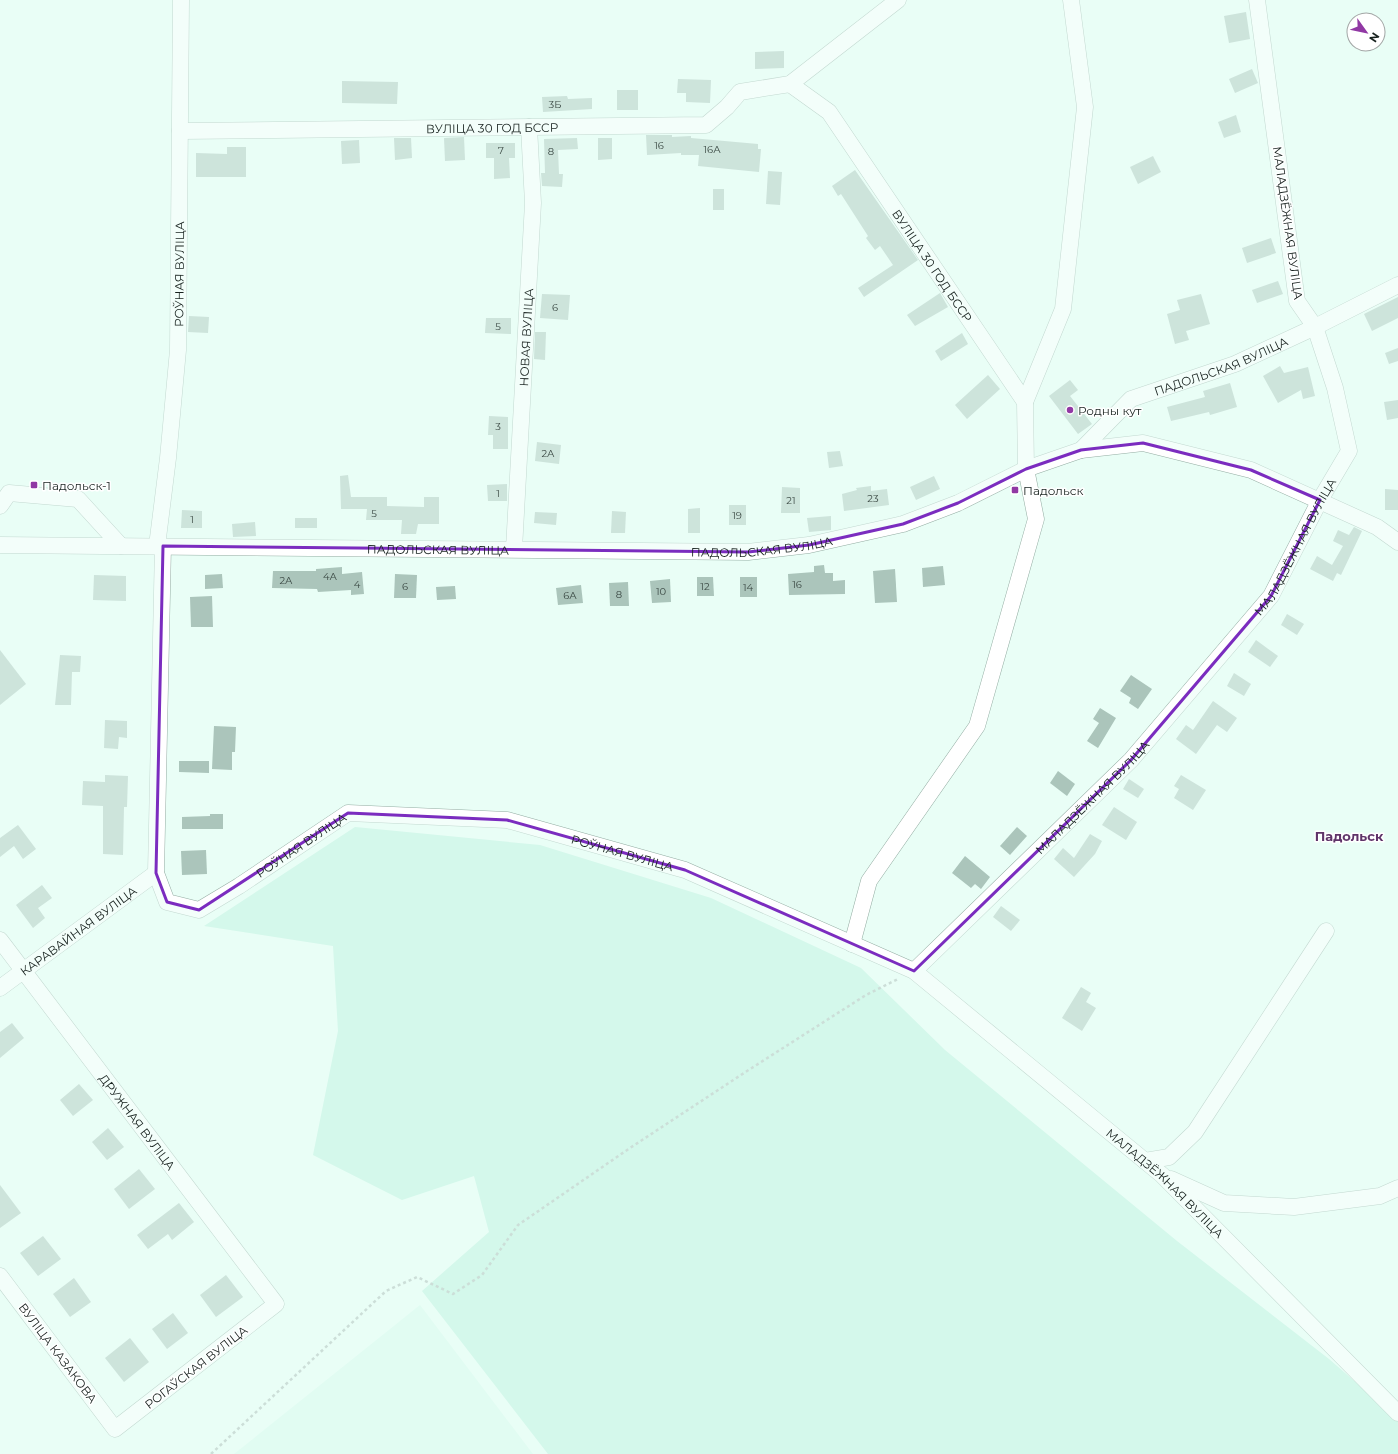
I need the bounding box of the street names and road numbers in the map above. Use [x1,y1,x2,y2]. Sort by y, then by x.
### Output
street label: ВУЛІЦА 30 ГОД БССР [426,119,558,136]
street label: МАЛАДЗЁЖНАЯ ВУЛІЦА [1270,145,1306,301]
street label: ВУЛІЦА 30 ГОД БССР [889,206,976,324]
street label: РОЎНАЯ ВУЛІЦА [171,221,187,327]
street label: НОВАЯ ВУЛІЦА [515,288,536,387]
street label: ПАДОЛЬСКАЯ ВУЛІЦА [1152,333,1290,398]
street label: МАЛАДЗЁЖНАЯ ВУЛІЦА [1251,475,1339,618]
street label: ПАДОЛЬСКАЯ ВУЛІЦА [691,533,834,560]
street label: ПАДОЛЬСКАЯ ВУЛІЦА [367,541,509,557]
street label: МАЛАДЗЁЖНАЯ ВУЛІЦА [1032,737,1152,857]
street label: РОЎНАЯ ВУЛІЦА [253,809,349,880]
street label: РОЎНАЯ ВУЛІЦА [570,831,675,874]
street label: КАРАВАЙНАЯ ВУЛІЦА [17,883,139,978]
street label: ДРУЖНАЯ ВУЛІЦА [97,1071,179,1173]
street label: МАЛАДЗЁЖНАЯ ВУЛІЦА [1103,1125,1227,1241]
street label: ВУЛІЦА КАЗАКОВА [15,1300,101,1406]
street label: РОГАЎСКАЯ ВУЛІЦА [142,1322,250,1412]

